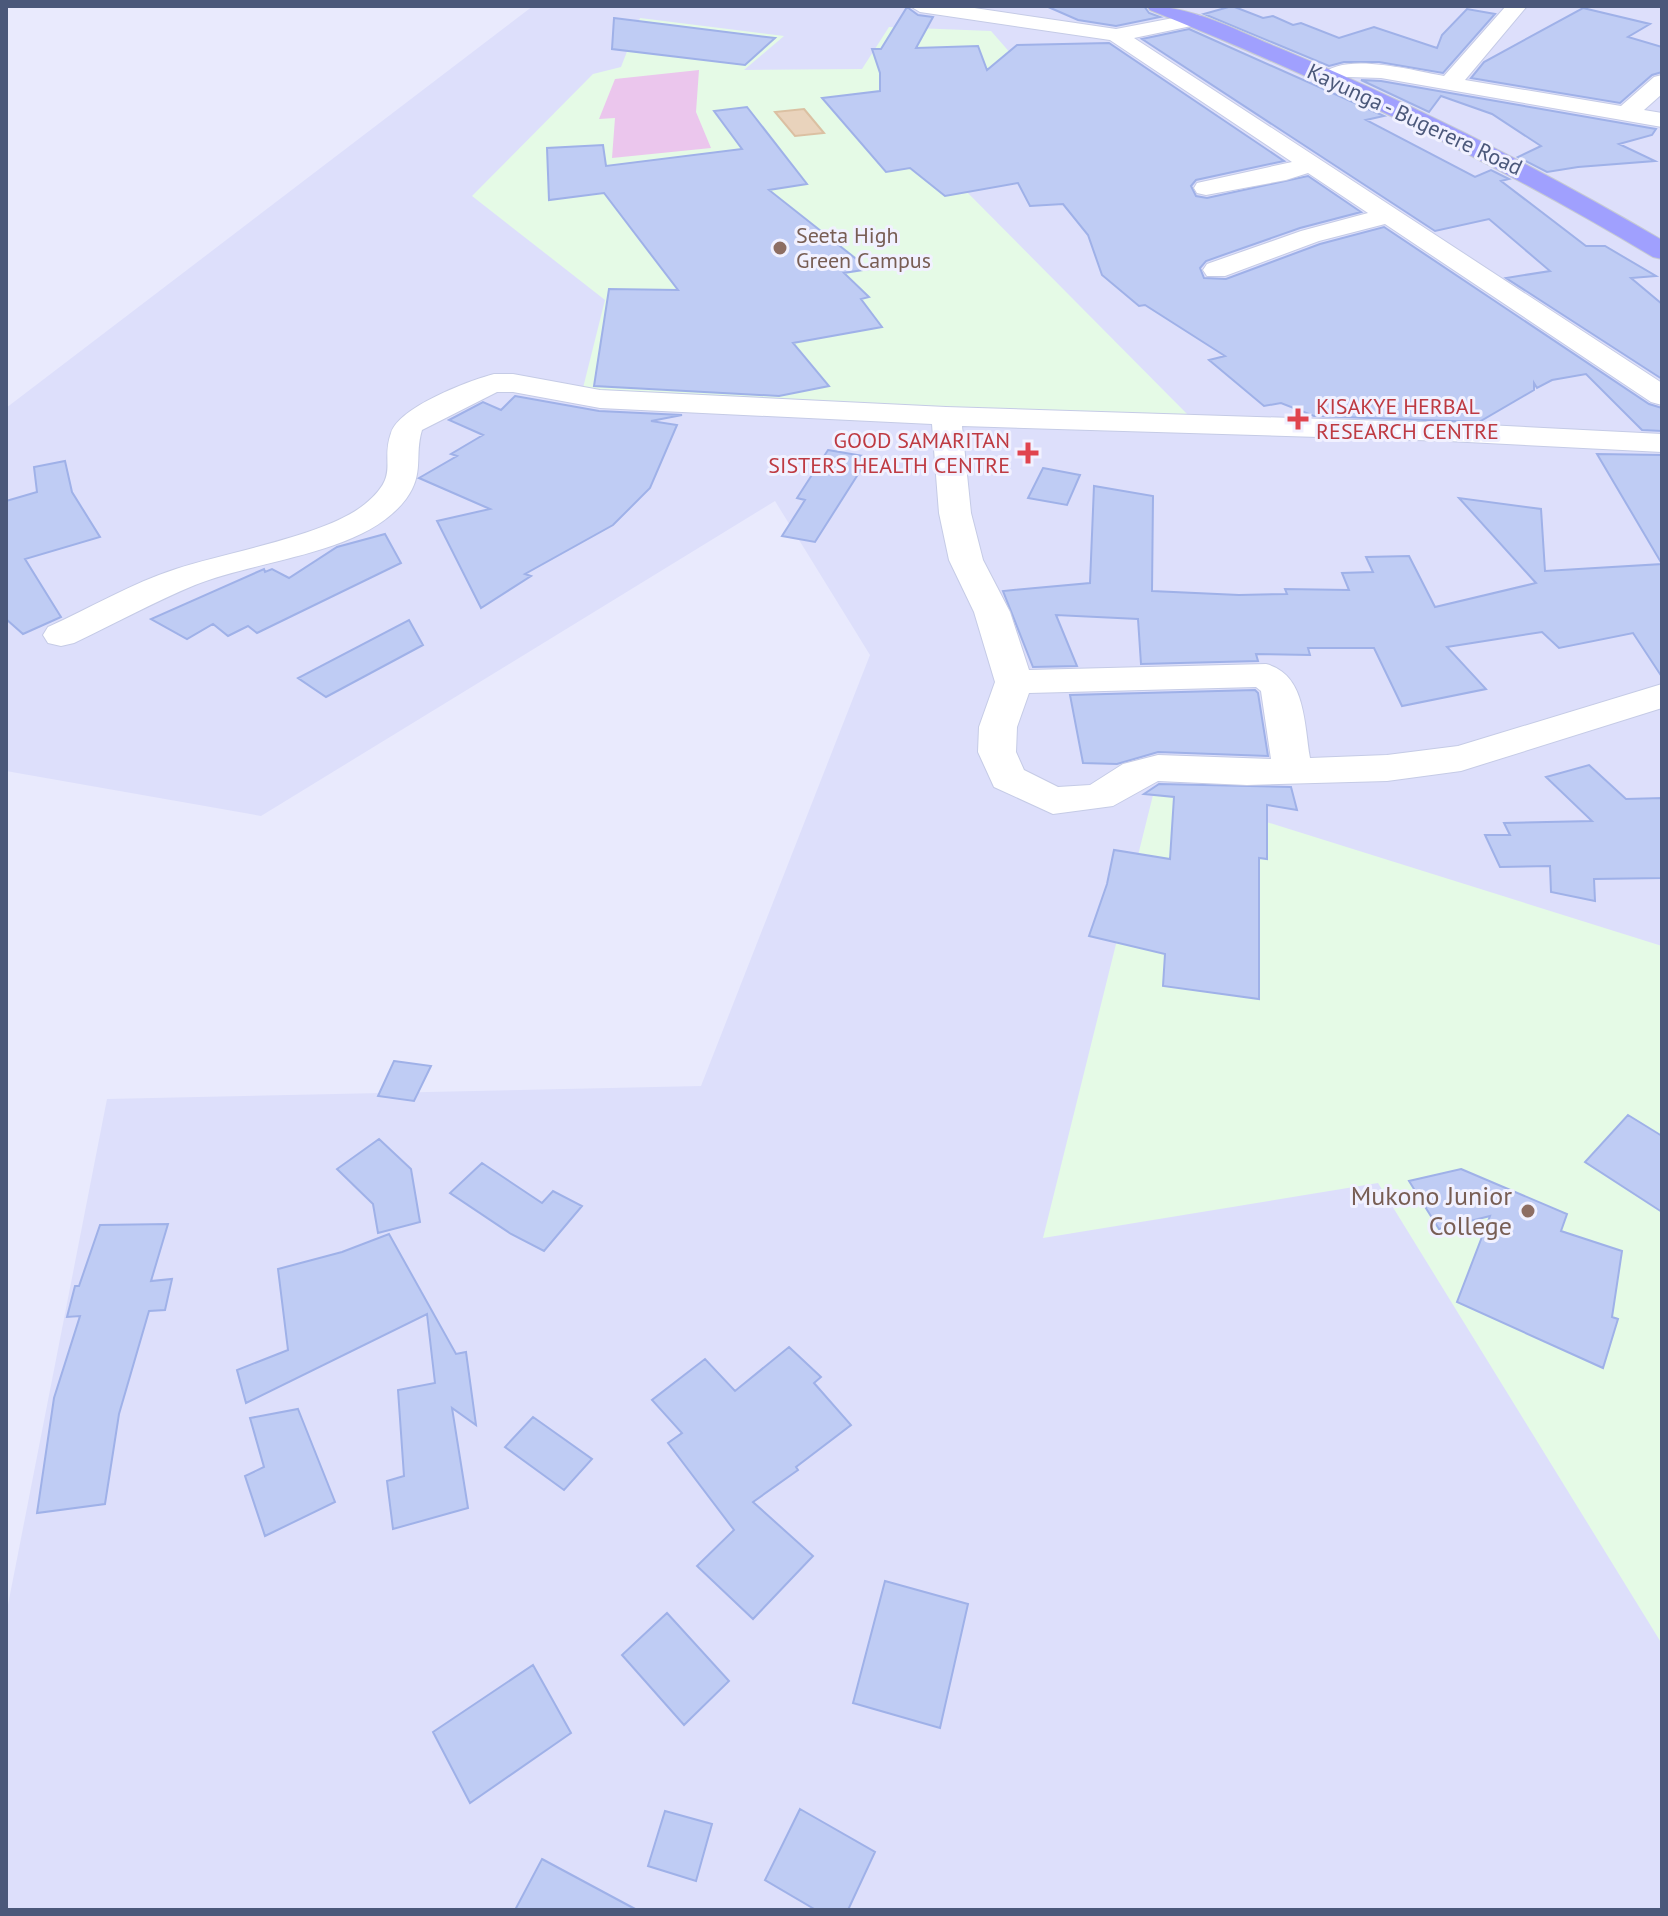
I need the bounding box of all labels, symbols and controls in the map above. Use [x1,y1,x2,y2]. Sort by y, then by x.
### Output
street label: Kayunga - Bugerere Road [1303,57,1527,181]
place label: Seeta High Green Campus [796,221,931,274]
marker: Seeta High Green Campus [771,239,789,257]
place label: KISAKYE HERBAL RESEARCH CENTRE [1316,392,1499,445]
marker: KISAKYE HERBAL RESEARCH CENTRE [1287,408,1309,430]
place label: GOOD SAMARITAN SISTERS HEALTH CENTRE [768,426,1010,479]
marker: GOOD SAMARITAN SISTERS HEALTH CENTRE [1017,442,1039,464]
place label: Mukono Junior College [1351,1179,1512,1242]
marker: Mukono Junior College [1519,1202,1537,1220]

